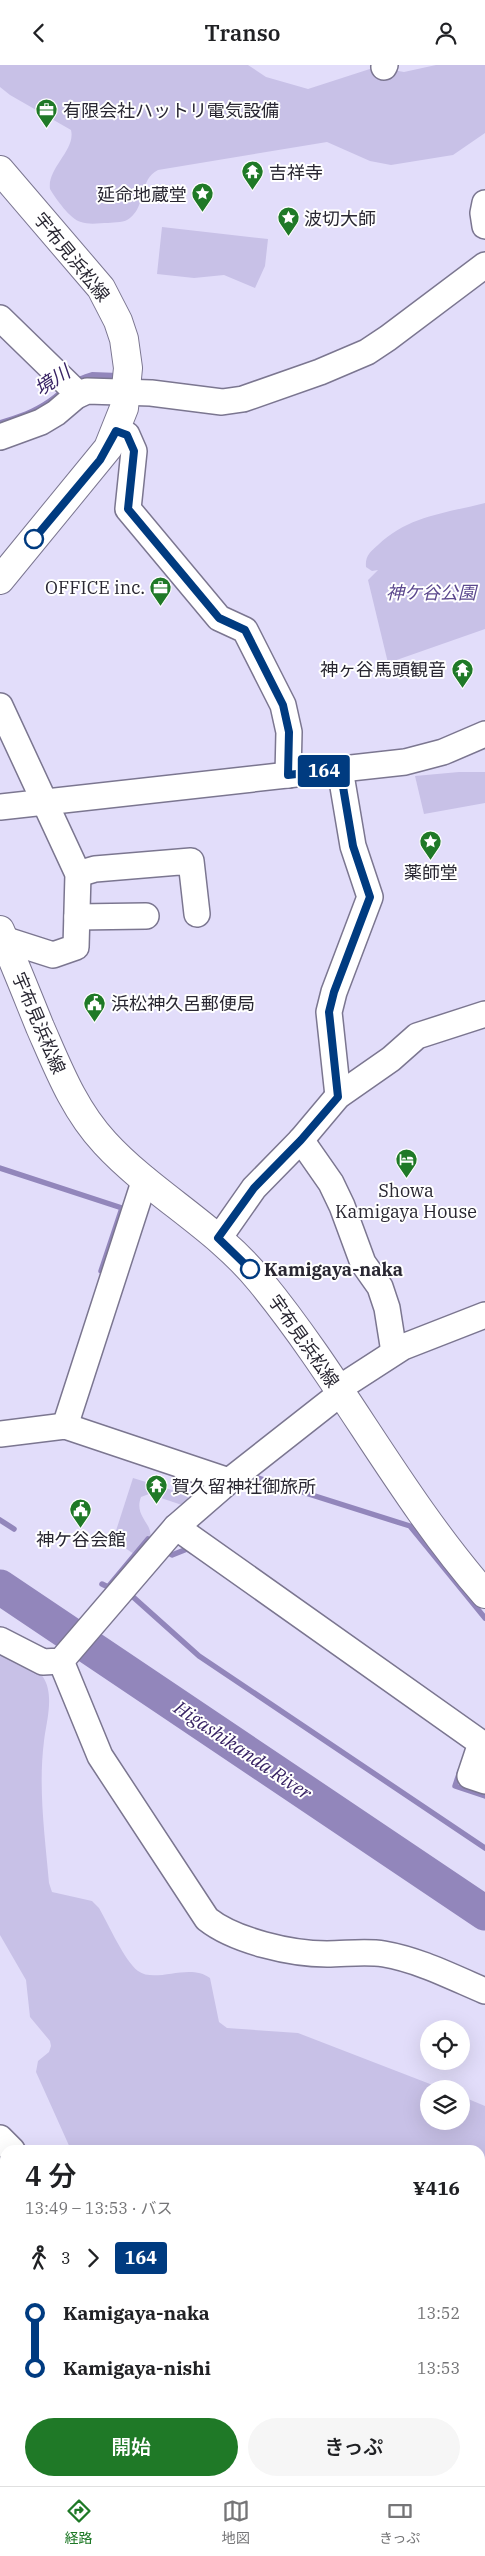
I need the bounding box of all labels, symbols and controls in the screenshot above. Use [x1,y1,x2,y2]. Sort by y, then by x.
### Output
text: Transo [205,18,280,47]
icon: back [25,19,53,47]
icon: person [432,19,460,47]
office icon: 有限会社ハットリ電気設備 [35,98,59,129]
place label: 有限会社ハットリ電気設備 [63,99,279,122]
temple icon: 吉祥寺 [241,160,265,191]
place label: 吉祥寺 [269,161,323,184]
place icon: 延命地蔵堂 [191,182,215,213]
place label: 延命地蔵堂 [97,183,187,206]
place icon: 波切大師 [276,206,300,237]
place label: 波切大師 [304,207,376,230]
street label: 宇布見浜松線 [29,208,115,306]
water label: 境川 [30,359,76,400]
unlabelled marker [24,529,44,549]
office icon: OFFICE inc. [149,575,173,606]
place label: OFFICE inc. [45,576,145,599]
park label: 神ケ谷公園 [386,581,479,604]
temple icon: 神ヶ谷馬頭観音 [450,657,474,688]
place label: 神ヶ谷馬頭観音 [320,658,446,681]
line badge: 164 [295,755,353,787]
text: 164 [308,759,340,782]
place icon: 薬師堂 [419,830,443,861]
place label: 薬師堂 [404,861,458,884]
street label: 宇布見浜松線 [7,969,71,1077]
public building icon: 浜松神久呂郵便局 [83,991,107,1022]
place label: 浜松神久呂郵便局 [111,992,255,1015]
hotel icon: Showa Kamigaya House [394,1148,418,1179]
place label: Showa Kamigaya House [335,1179,477,1223]
place label: Kamigaya-naka [264,1258,403,1281]
marker: Kamigaya-naka [240,1259,260,1279]
street label: 宇布見浜松線 [264,1290,344,1392]
temple icon: 賀久留神社御旅所 [144,1474,168,1505]
place label: 賀久留神社御旅所 [172,1475,316,1498]
public building icon: 神ケ谷会館 [69,1497,93,1528]
place label: 神ケ谷会館 [36,1528,126,1551]
water label: Higashikanda River [169,1695,317,1805]
map controls [420,2020,470,2130]
button: locate [420,2020,470,2070]
button: layers [420,2080,470,2130]
text: 4 分 [25,2157,76,2194]
text: ¥416 [413,2176,460,2200]
text: 13:49 – 13:53 · バス [25,2198,172,2218]
icon: walk [25,2244,53,2272]
icon: forward [79,2244,107,2272]
text: 164 [125,2246,157,2269]
text: 3 [61,2248,71,2268]
text: Kamigaya-naka [63,2301,210,2325]
text: 13:52 [417,2303,460,2323]
text: Kamigaya-nishi [63,2356,211,2380]
text: 13:53 [417,2358,460,2378]
button: 開始 [25,2418,238,2476]
button: きっぷ [248,2418,460,2476]
tab: 経路 [65,2497,93,2547]
tab: 地図 [222,2497,250,2547]
tab: きっぷ [379,2497,420,2547]

